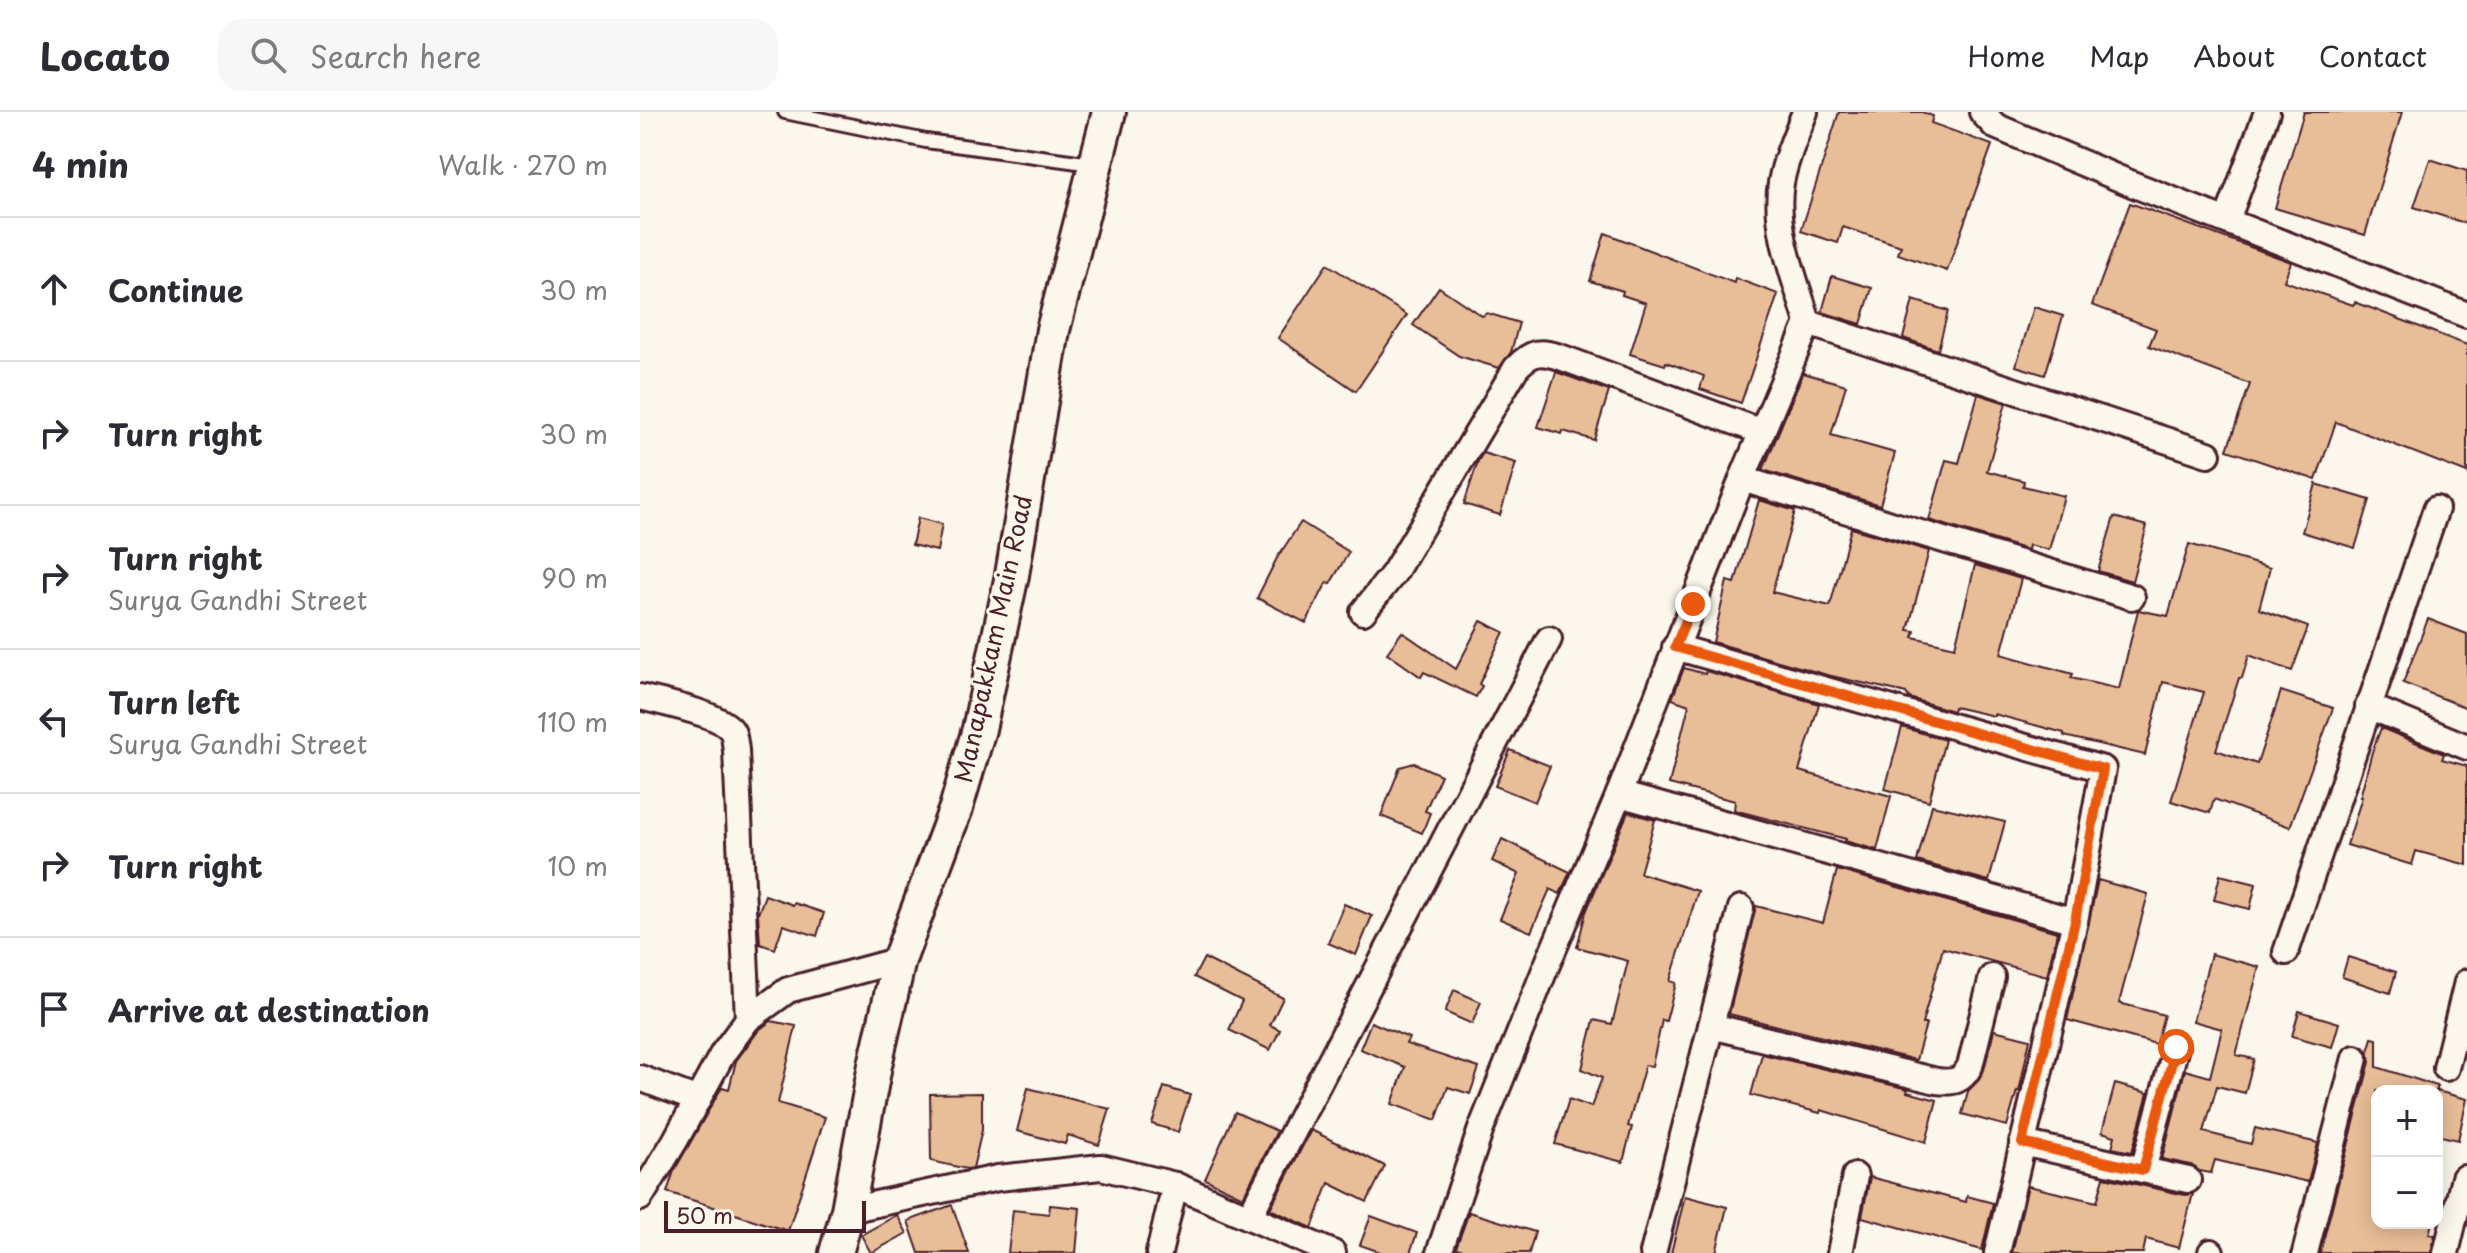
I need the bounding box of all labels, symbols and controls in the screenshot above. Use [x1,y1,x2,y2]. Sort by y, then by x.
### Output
search box [218,19,778,91]
text: Locato [40,27,170,84]
icon: search [246,33,290,77]
text: Search here [310,33,482,78]
text: Home [1967,34,2045,77]
text: Map [2089,34,2149,77]
text: About [2193,34,2275,77]
text: Contact [2319,34,2427,77]
text: 4 min [32,138,129,190]
text: Walk · 270 m [438,145,608,184]
icon: ahead [32,267,76,311]
text: Continue [108,267,243,312]
text: 30 m [540,270,608,309]
icon: right [32,411,76,455]
text: Turn right [108,411,263,456]
text: 30 m [540,414,608,453]
street label: Manapakkam Main Road [944,491,1040,786]
text: Turn right [108,535,263,580]
icon: right [32,555,76,599]
text: 90 m [541,558,608,597]
text: Surya Gandhi Street [108,580,367,619]
route end [1675,586,1711,622]
text: Turn left [108,679,240,724]
icon: left [32,699,76,743]
text: 110 m [537,702,608,741]
text: Surya Gandhi Street [108,724,367,763]
icon: right [32,843,76,887]
text: Turn right [108,843,263,888]
text: 10 m [547,846,608,885]
icon: arrive [32,987,76,1031]
text: Arrive at destination [108,987,430,1032]
route start [2158,1029,2194,1065]
map controls [2371,1085,2443,1229]
button: + [2371,1085,2443,1157]
button: − [2371,1157,2443,1229]
scale bar [664,1197,866,1233]
text: 50 m [676,1198,733,1231]

